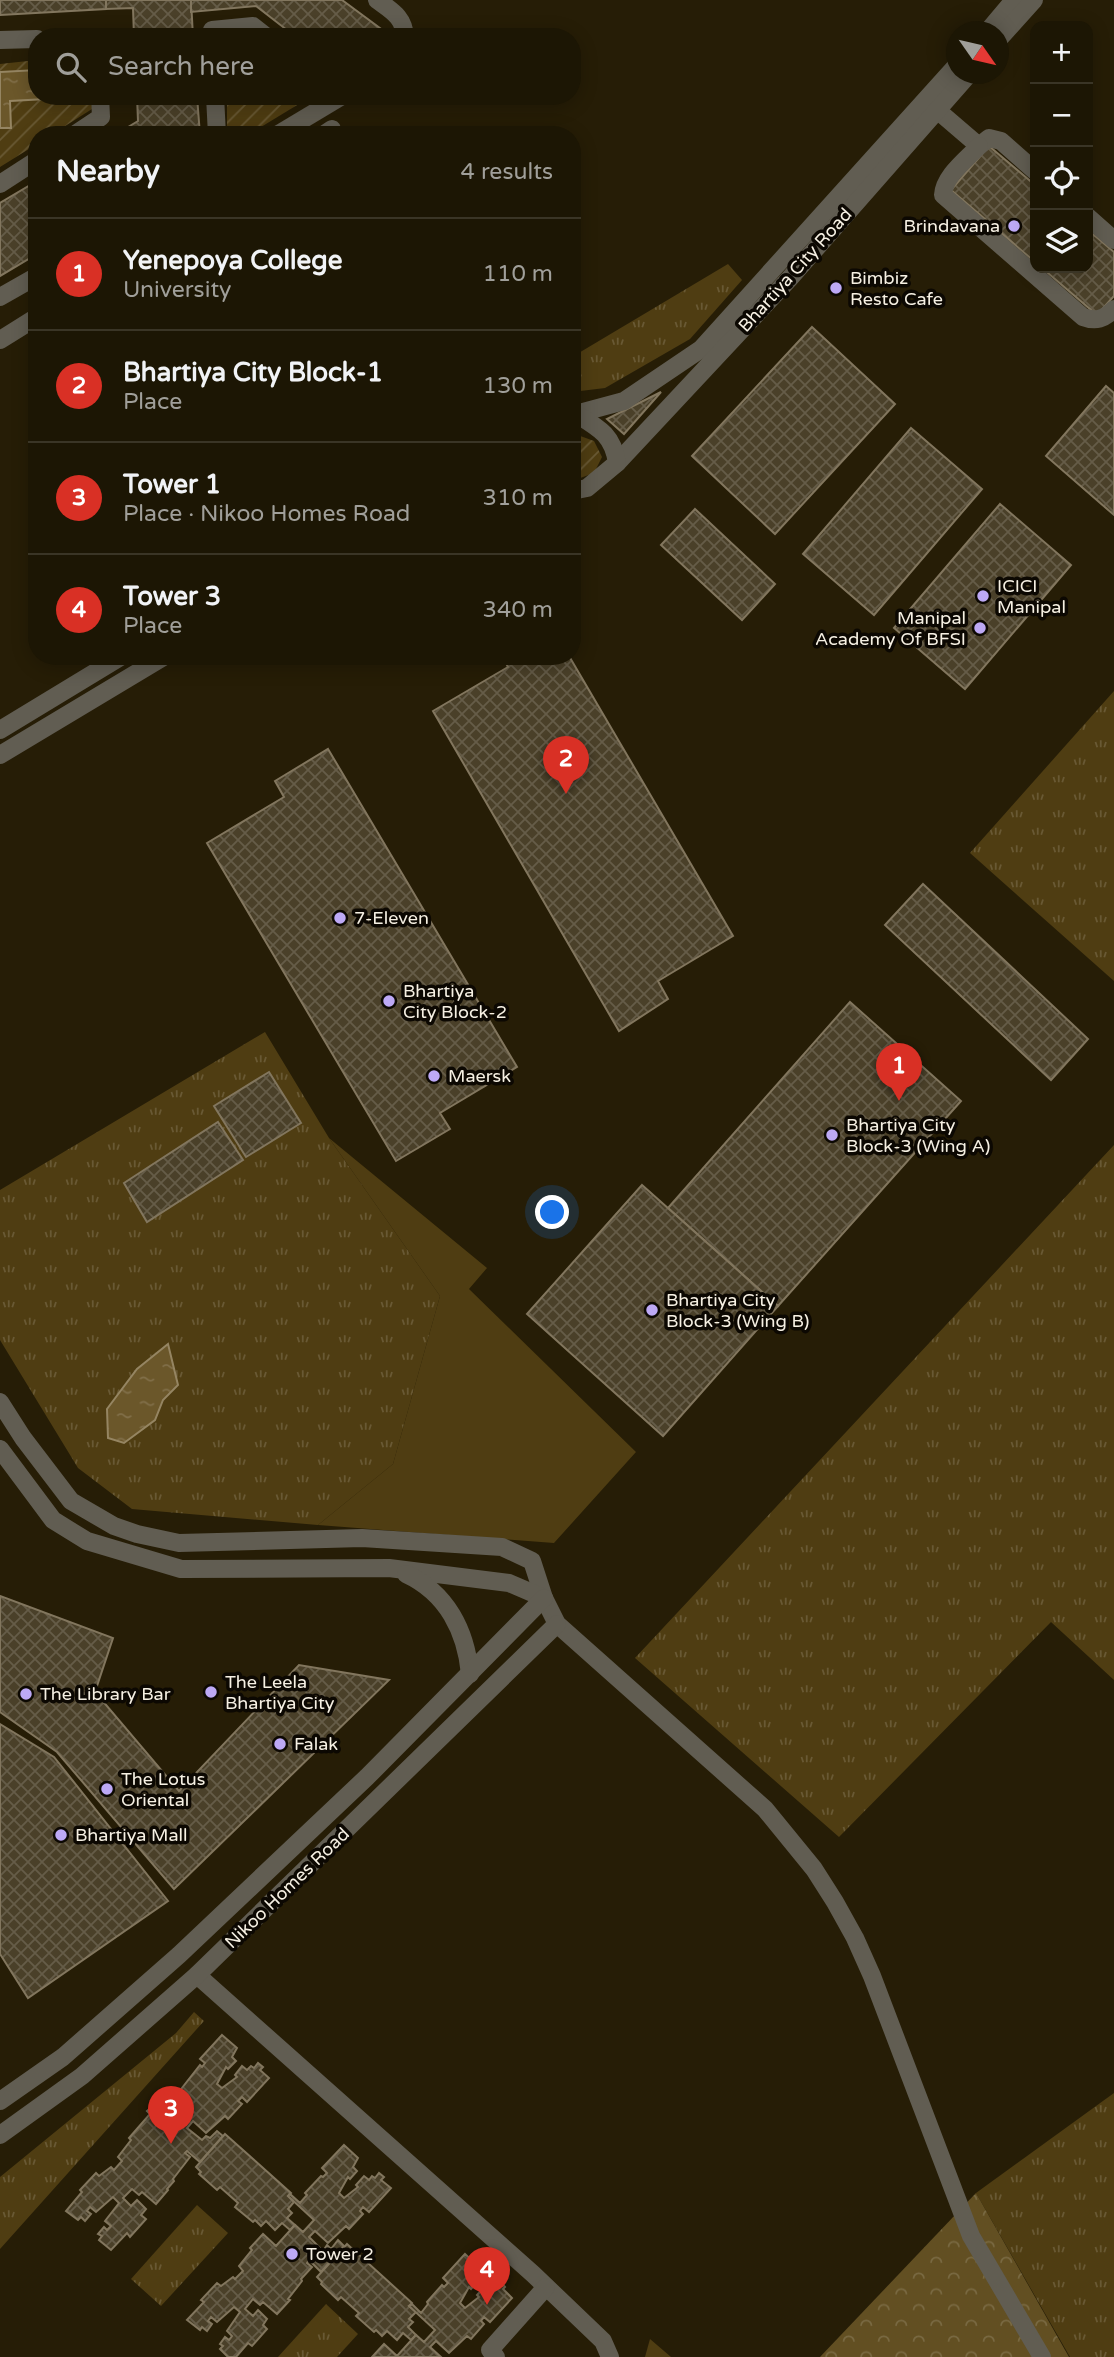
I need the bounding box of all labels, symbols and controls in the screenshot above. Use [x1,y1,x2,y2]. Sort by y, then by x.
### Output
north arrow [946,21,1009,84]
map controls [1030,21,1093,273]
button: + [1030,21,1093,84]
search box [28,28,581,105]
icon: search [52,48,90,86]
text: Search here [108,51,254,82]
button: − [1030,84,1093,147]
button: locate [1030,147,1093,210]
text: Nearby [56,153,160,190]
text: 4 results [460,158,553,186]
street label: Bhartiya City Road [733,203,857,337]
button: layers [1030,210,1093,273]
place label: Brindavana [903,215,1000,237]
marker: Brindavana [1006,218,1022,234]
text: Yenepoya College [123,245,342,276]
text: 1 [72,260,86,288]
text: 110 m [483,260,553,288]
place label: Bimbiz Resto Cafe [850,267,943,310]
text: University [123,276,231,304]
marker: Bimbiz Resto Cafe [828,280,844,296]
text: Bhartiya City Block-1 [123,357,383,388]
text: 2 [72,372,86,400]
text: 130 m [483,372,553,400]
text: Place [123,388,182,416]
text: Tower 1 [123,469,221,500]
text: 3 [72,484,86,512]
text: 310 m [483,484,553,512]
text: Place · Nikoo Homes Road [123,500,410,528]
place label: ICICI Manipal [997,575,1066,618]
text: Tower 3 [123,581,221,612]
marker: ICICI Manipal [975,588,991,604]
text: 4 [72,596,86,624]
text: 340 m [483,596,553,624]
place label: Manipal Academy Of BFSI [815,607,966,650]
text: Place [123,612,182,640]
marker: Manipal Academy Of BFSI [972,620,988,636]
pin: 2 [543,736,589,794]
place label: 7-Eleven [354,907,429,929]
marker: 7-Eleven [332,910,348,926]
place label: Bhartiya City Block-2 [403,980,507,1023]
marker: Bhartiya City Block-2 [381,993,397,1009]
pin: 1 [876,1043,922,1101]
place label: Maersk [448,1065,511,1087]
marker: Maersk [426,1068,442,1084]
place label: Bhartiya City Block-3 (Wing A) [846,1114,990,1157]
marker: Bhartiya City Block-3 (Wing A) [824,1127,840,1143]
your location [535,1195,569,1229]
place label: Bhartiya City Block-3 (Wing B) [666,1289,809,1332]
marker: Bhartiya City Block-3 (Wing B) [644,1302,660,1318]
place label: The Leela Bhartiya City [225,1671,335,1714]
place label: The Library Bar [40,1683,171,1705]
marker: The Leela Bhartiya City [203,1684,219,1700]
marker: The Library Bar [18,1686,34,1702]
place label: Falak [294,1733,338,1755]
marker: Falak [272,1736,288,1752]
place label: The Lotus Oriental [121,1768,205,1811]
marker: The Lotus Oriental [99,1781,115,1797]
street label: Nikoo Homes Road [220,1823,354,1953]
place label: Bhartiya Mall [75,1824,188,1846]
marker: Bhartiya Mall [53,1827,69,1843]
pin: 3 [148,2086,194,2144]
place label: Tower 2 [306,2243,374,2265]
marker: Tower 2 [284,2246,300,2262]
pin: 4 [464,2247,510,2305]

